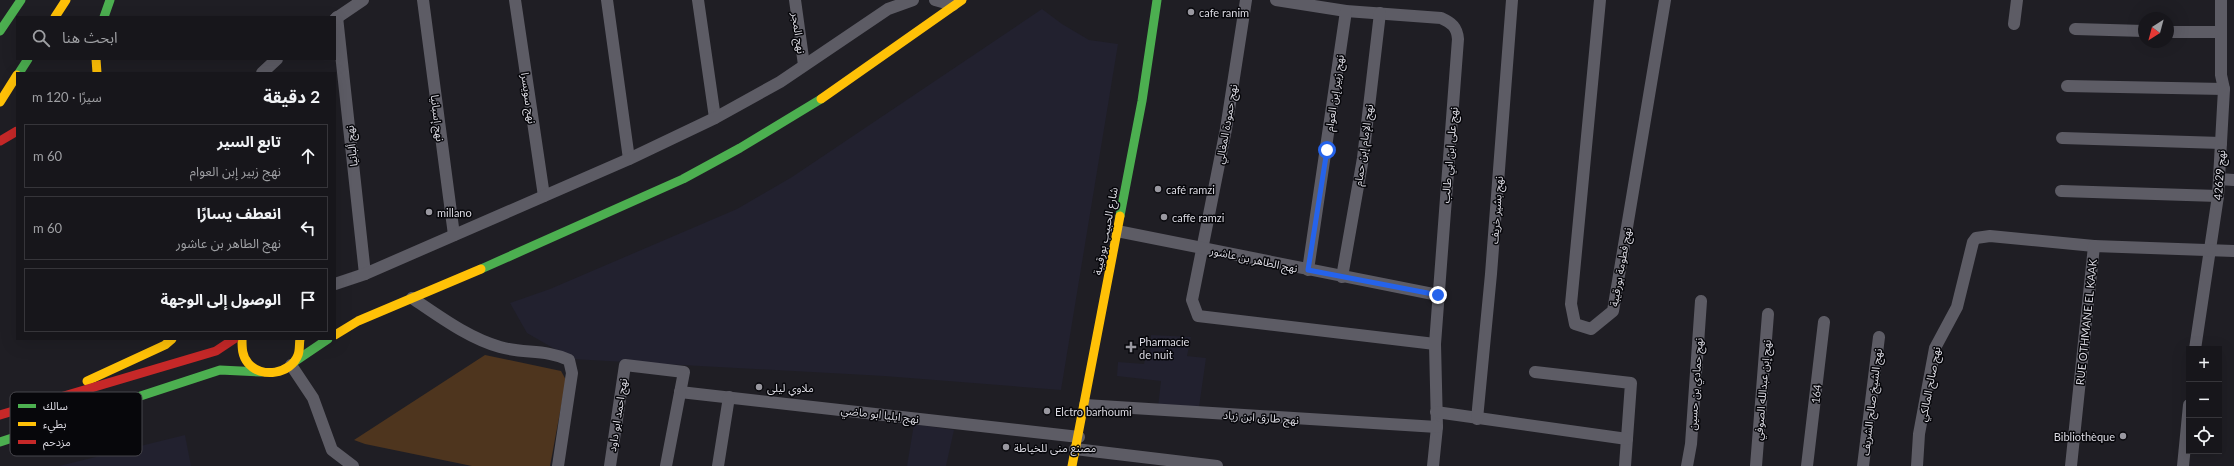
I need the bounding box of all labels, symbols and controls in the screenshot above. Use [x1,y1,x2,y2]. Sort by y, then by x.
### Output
place label: cafe ranim [1199,6,1249,19]
marker: cafe ranim [1186,7,1196,17]
street label: نهج المجر [788,10,808,55]
north arrow [2138,12,2174,48]
search box [16,16,336,60]
icon: search [30,27,52,49]
text: ابحث هنا [62,28,118,46]
street label: نهج زبير إبن العوام [1322,54,1348,132]
street label: نهج سويسرا [517,72,539,125]
street label: نهج حمودة المغالي [1213,83,1243,166]
text: 2 دقيقة [263,86,320,107]
text: سيرًا · 120 m [32,89,102,105]
street label: نهج إسبانيا [427,94,447,142]
street label: نهج الإمام إبن حمام [1351,103,1377,187]
street label: نهج على ابن ابي طالب [1438,106,1463,204]
street label: نهج ألبانيا [342,125,362,167]
text: تابع السير [217,132,281,150]
route start [1318,141,1336,159]
icon: ahead [297,145,319,167]
text: 60 m [33,148,62,164]
street label: نهج 42629 [2211,149,2229,201]
text: نهج زبير إبن العوام [190,163,281,179]
street label: نهج بشير خريف [1487,176,1507,244]
place label: café ramzi [1166,183,1215,196]
marker: café ramzi [1153,184,1163,194]
street label: شارع الحبيب بورقيبة [1090,185,1122,277]
text: انعطف يسارًا [197,204,281,222]
place label: millano [437,206,472,219]
marker: millano [424,207,434,217]
place label: caffe ramzi [1172,211,1225,224]
marker: caffe ramzi [1159,212,1169,222]
icon: left [297,217,319,239]
text: 60 m [33,220,62,236]
street label: نهج فطومة بورقيبة [1607,226,1635,308]
text: نهج الطاهر بن عاشور [176,235,281,251]
street label: نهج الطاهر بن عاشور [1208,243,1299,277]
street label: RUE OTHMANE EL KAAK [2073,258,2099,386]
route end [1429,286,1447,304]
icon: arrive [297,289,319,311]
text: الوصول إلى الوجهة [160,290,281,308]
place label: Pharmacie de nuit [1139,335,1190,361]
street label: نهج حمادي بن حسين [1685,337,1708,431]
street label: نهج إبن عبدالله الصوفي [1751,339,1776,441]
marker: Pharmacie de nuit [1126,342,1136,352]
street label: نهج صالح المالكي [1915,345,1946,423]
map controls [2186,346,2222,454]
button: + [2186,346,2222,382]
street label: نهج الشيخ صالح الشريف [1858,348,1886,456]
street label: نهج احمد ابو داود [605,377,631,453]
place label: ملاوي ليلى [767,381,814,397]
marker: ملاوي ليلى [754,382,764,392]
button: − [2186,382,2222,418]
street label: 164 [1808,383,1824,404]
legend [10,392,142,456]
text: سالك [43,399,68,412]
street label: نهج ايليا ابو ماضي [840,403,920,429]
place label: Elctro barhoumi [1055,405,1132,418]
marker: Elctro barhoumi [1042,406,1052,416]
street label: نهج طارق ابن زياد [1222,408,1299,428]
text: بطيء [43,417,66,434]
button: locate [2186,418,2222,454]
place label: Bibliothèque [2054,430,2115,443]
marker: Bibliothèque [2118,431,2128,441]
text: مزدحم [43,435,71,451]
place label: مصنع منى للخياطة [1014,441,1097,456]
marker: مصنع منى للخياطة [1001,442,1011,452]

